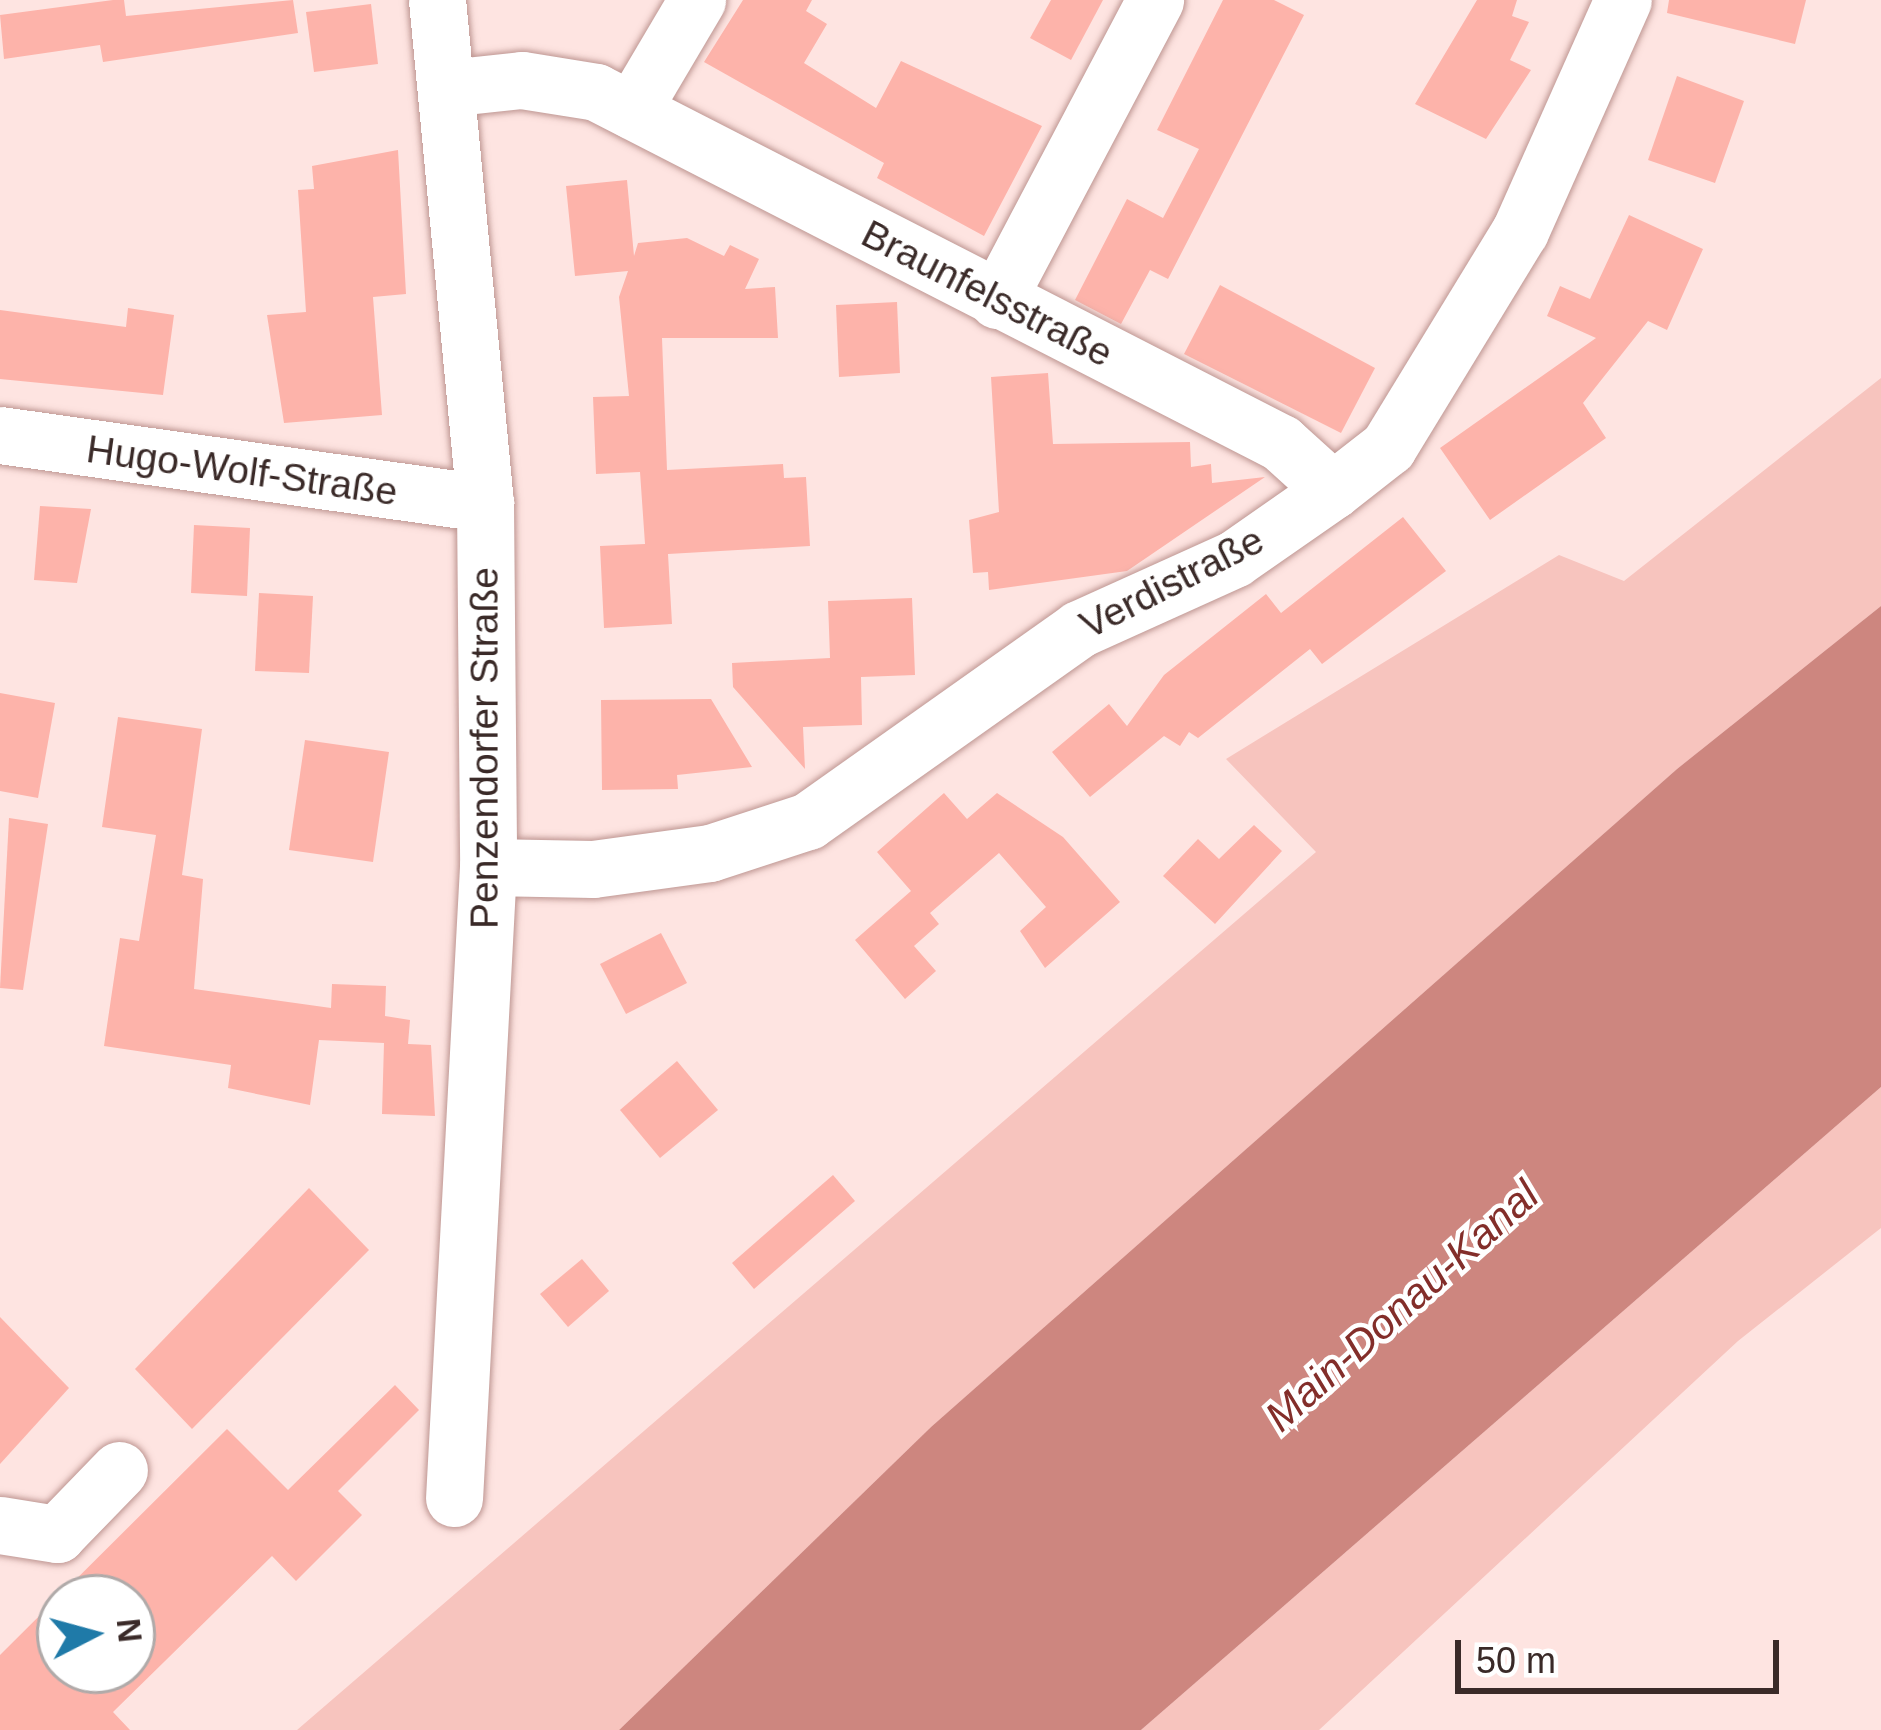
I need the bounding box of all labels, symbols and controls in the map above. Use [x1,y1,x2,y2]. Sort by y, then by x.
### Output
street label: Braunfelsstraße [854,211,1120,377]
street label: Hugo-Wolf-Straße [83,426,401,516]
street label: Verdistraße [1073,517,1271,649]
street label: Penzendorfer Straße [462,567,508,929]
water label: Main-Donau-Kanal [1255,1170,1549,1442]
north arrow [36,1574,156,1694]
scale bar [1461,1616,1785,1690]
text: N [110,1617,149,1644]
text: 50 m [1476,1640,1556,1681]

